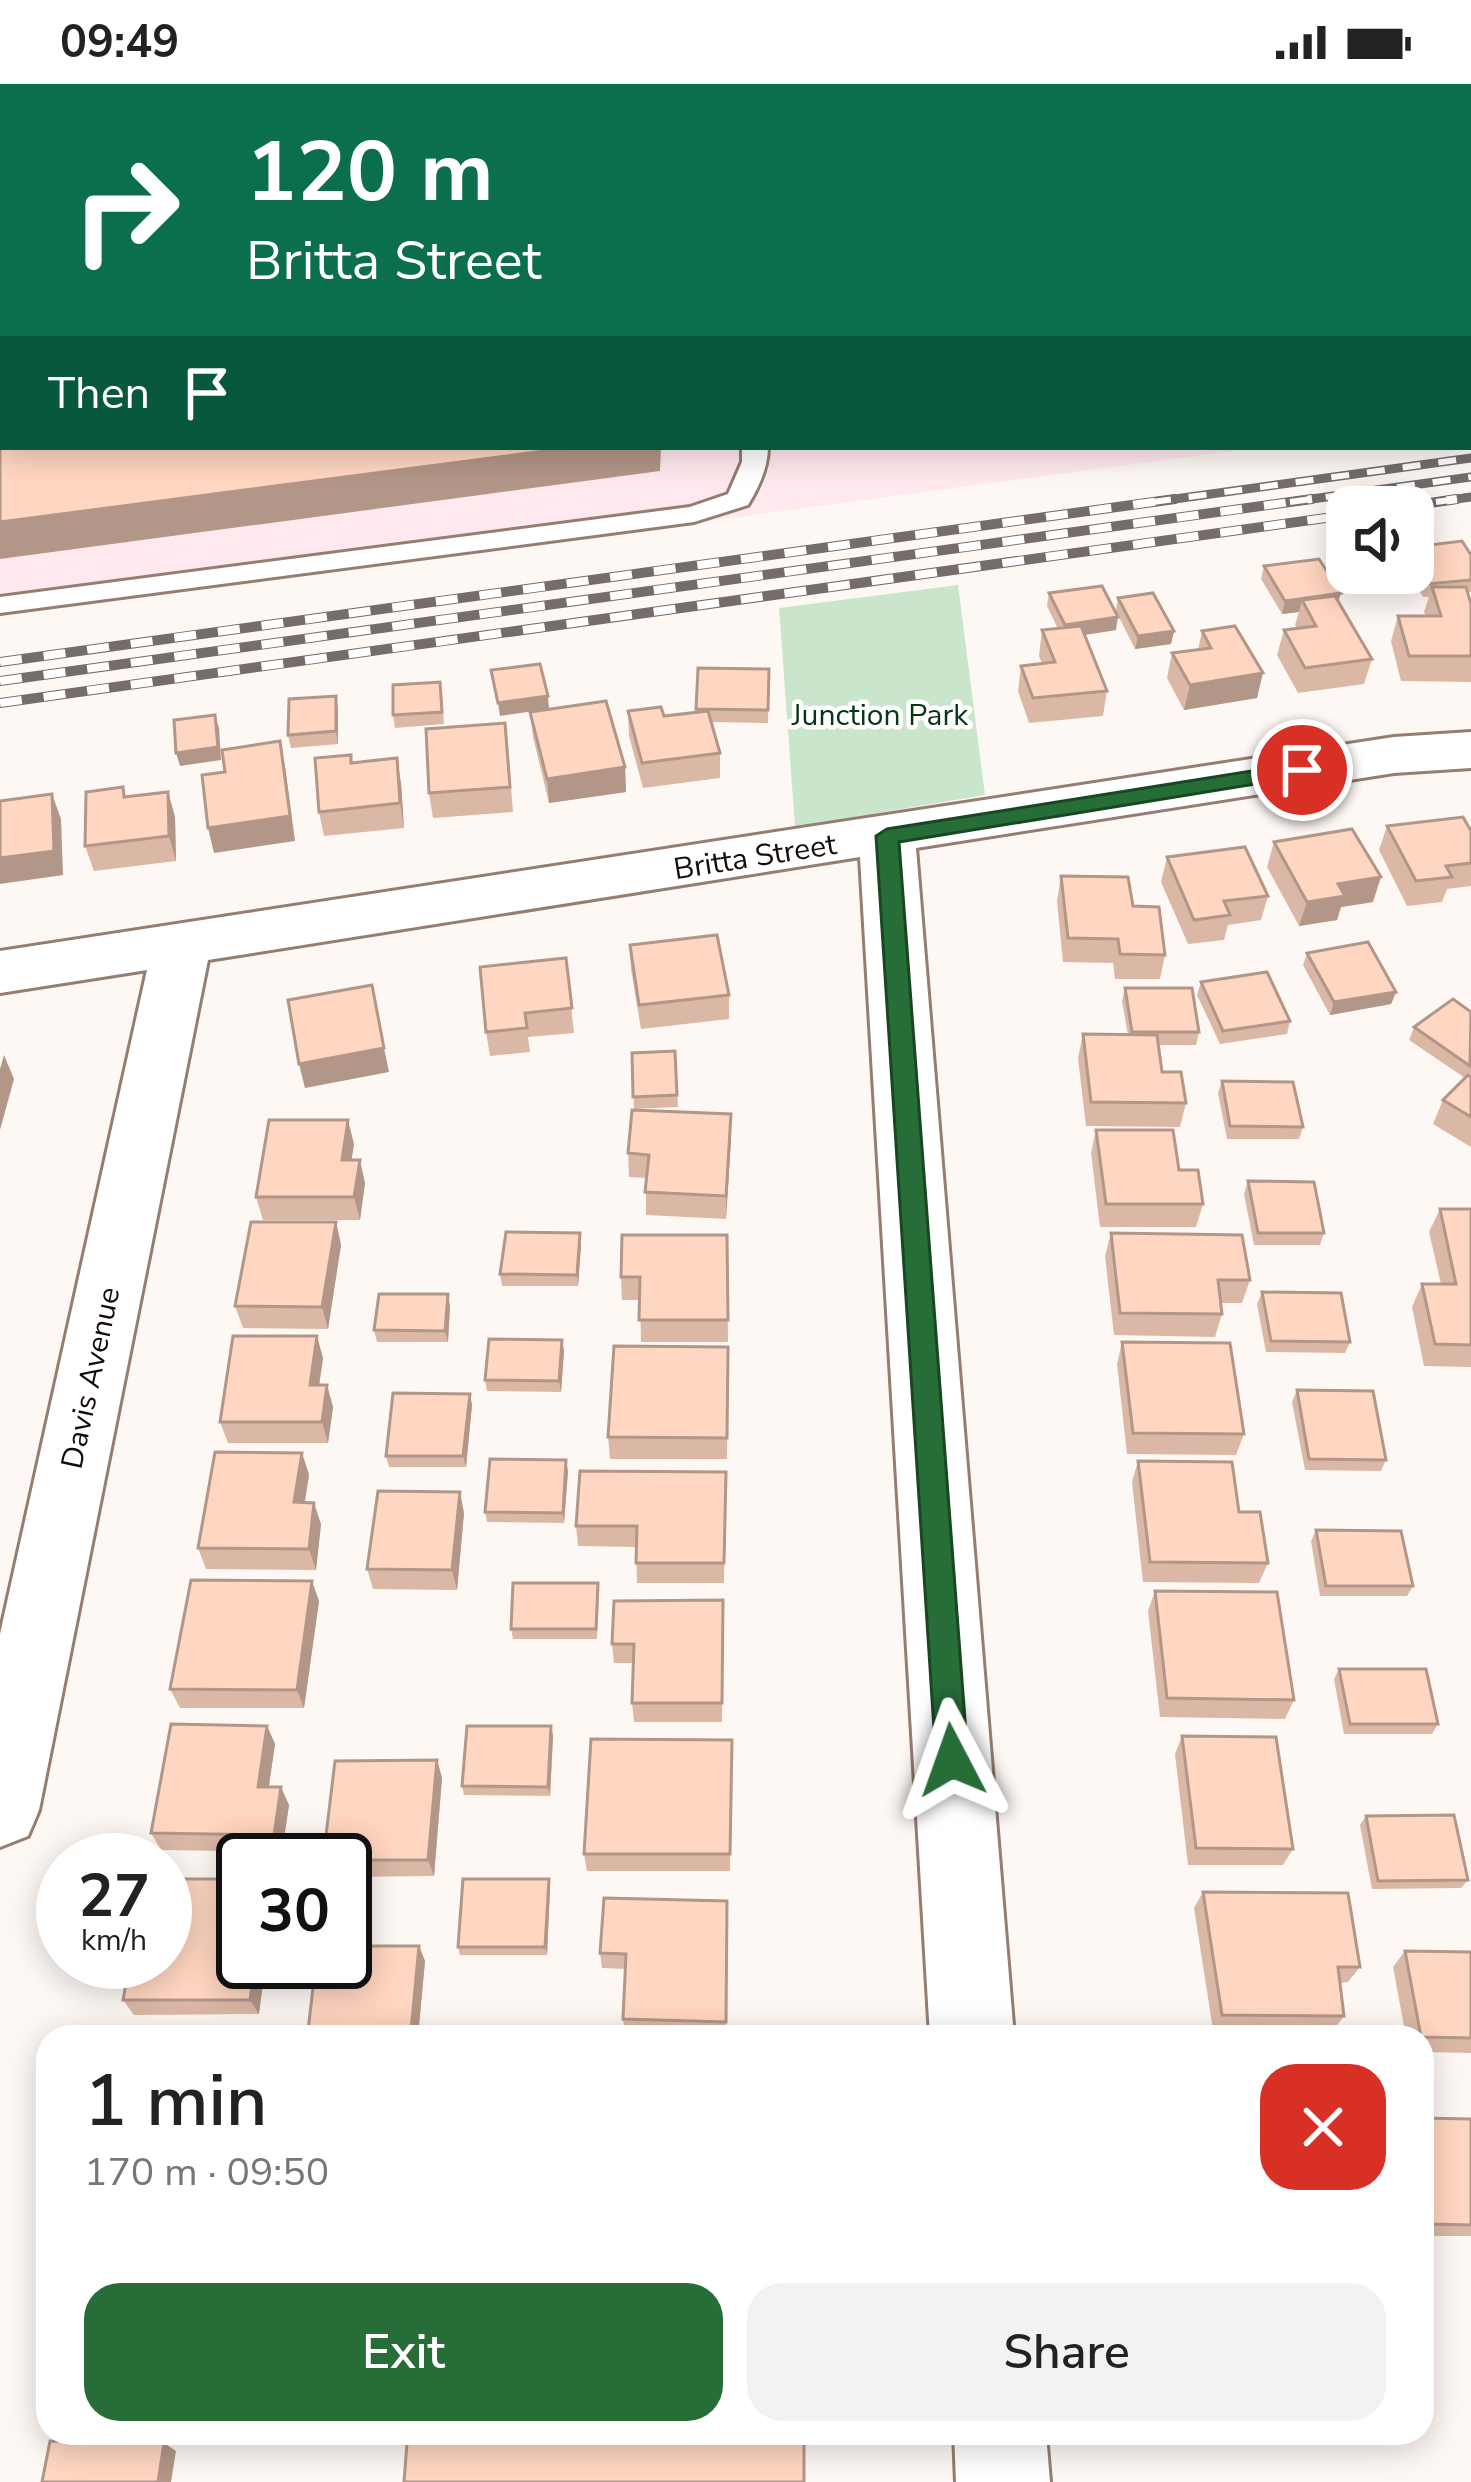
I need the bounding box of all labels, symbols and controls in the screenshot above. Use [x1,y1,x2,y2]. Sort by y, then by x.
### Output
text: 09:49 [60,12,179,73]
text: 120 m [246,115,494,230]
icon: right [48,132,204,288]
text: Britta Street [246,224,541,298]
icon: arrive [174,360,240,426]
text: Then [48,363,150,424]
map controls [1326,486,1434,594]
button: sound [1326,486,1434,594]
park label: Junction Park [791,695,969,736]
pin [1251,719,1353,821]
icon: arrive [1269,737,1335,803]
street label: Britta Street [671,824,840,890]
street label: Davis Avenue [52,1283,130,1473]
position arrow [889,1697,1015,1823]
speed limit sign: 30 [216,1833,372,1989]
text: 27 [78,1855,150,1937]
text: km/h [81,1920,147,1961]
text: 1 min [84,2052,267,2150]
button: close [1260,2064,1386,2190]
text: 170 m · 09:50 [84,2146,329,2199]
button: Exit [84,2283,723,2421]
button: Share [747,2283,1386,2421]

